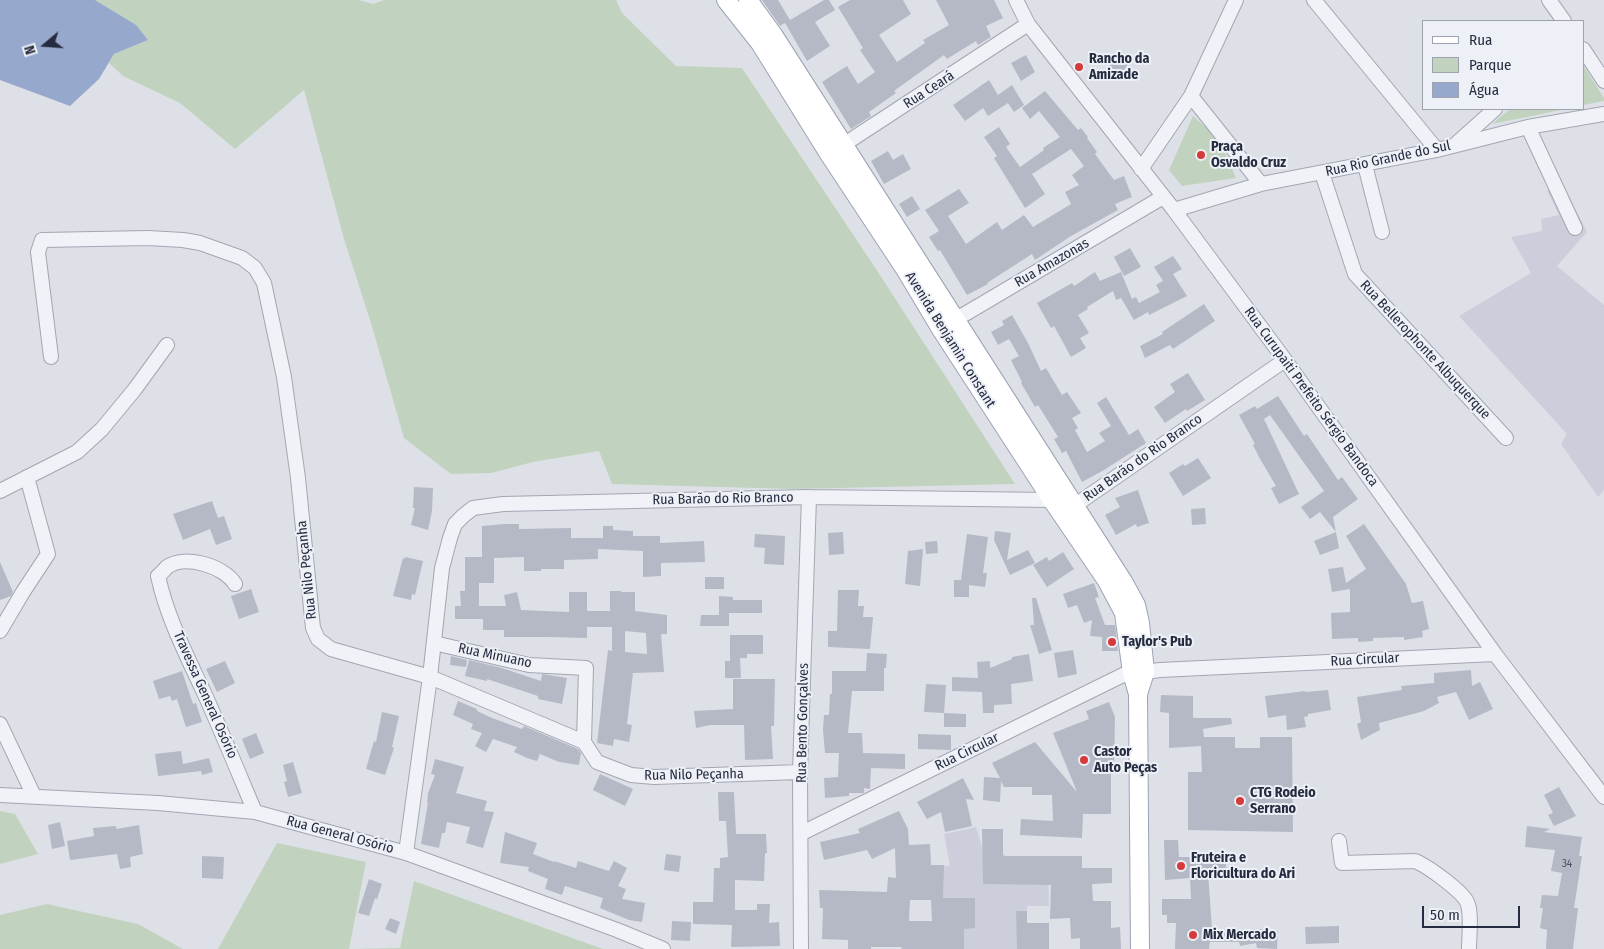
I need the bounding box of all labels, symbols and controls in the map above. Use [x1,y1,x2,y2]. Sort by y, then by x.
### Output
north arrow [20,20,70,70]
legend [1422,20,1584,110]
text: Rua [1469,31,1492,49]
text: N [21,43,40,56]
place label: Rancho da Amizade [1089,51,1149,84]
text: Parque [1469,56,1512,74]
marker: Rancho da Amizade [1073,61,1085,73]
street label: Rua Ceará [901,67,957,113]
text: Água [1469,81,1499,99]
street label: Rua Rio Grande do Sul [1324,138,1452,180]
place label: Praça Osvaldo Cruz [1211,139,1286,172]
marker: Praça Osvaldo Cruz [1195,149,1207,161]
street label: Rua Amazonas [1012,235,1092,291]
street label: Avenida Benjamin Constant [901,269,999,411]
street label: Rua Bellerophonte Albuquerque [1356,277,1494,423]
street label: Rua Curupaiti Prefeito Sérgio Bandoca [1240,304,1382,490]
street label: Rua Barão do Rio Branco [1080,411,1206,505]
street label: Rua Barão do Rio Branco [652,489,794,509]
street label: Rua Nilo Peçanha [293,520,321,620]
street label: Travessa General Osório [169,629,241,761]
place label: Taylor's Pub [1122,634,1192,650]
marker: Taylor's Pub [1106,636,1118,648]
street label: Rua Minuano [457,640,533,672]
street label: Rua Circular [1330,650,1400,670]
street label: Rua Bento Gonçalves [794,663,812,783]
street label: Rua Circular [932,729,1002,775]
place label: Castor Auto Peças [1094,744,1157,776]
marker: Castor Auto Peças [1078,754,1090,766]
street label: Rua Nilo Peçanha [644,766,744,784]
place label: CTG Rodeio Serrano [1250,785,1316,818]
marker: CTG Rodeio Serrano [1234,795,1246,807]
street label: Rua General Osório [285,813,395,857]
place label: Fruteira e Floricultura do Ari [1191,850,1295,882]
house number: 34 [1562,857,1572,871]
marker: Fruteira e Floricultura do Ari [1175,860,1187,872]
scale bar [1424,896,1522,928]
text: 50 m [1430,906,1460,924]
place label: Mix Mercado [1203,927,1276,943]
marker: Mix Mercado [1187,929,1199,941]

